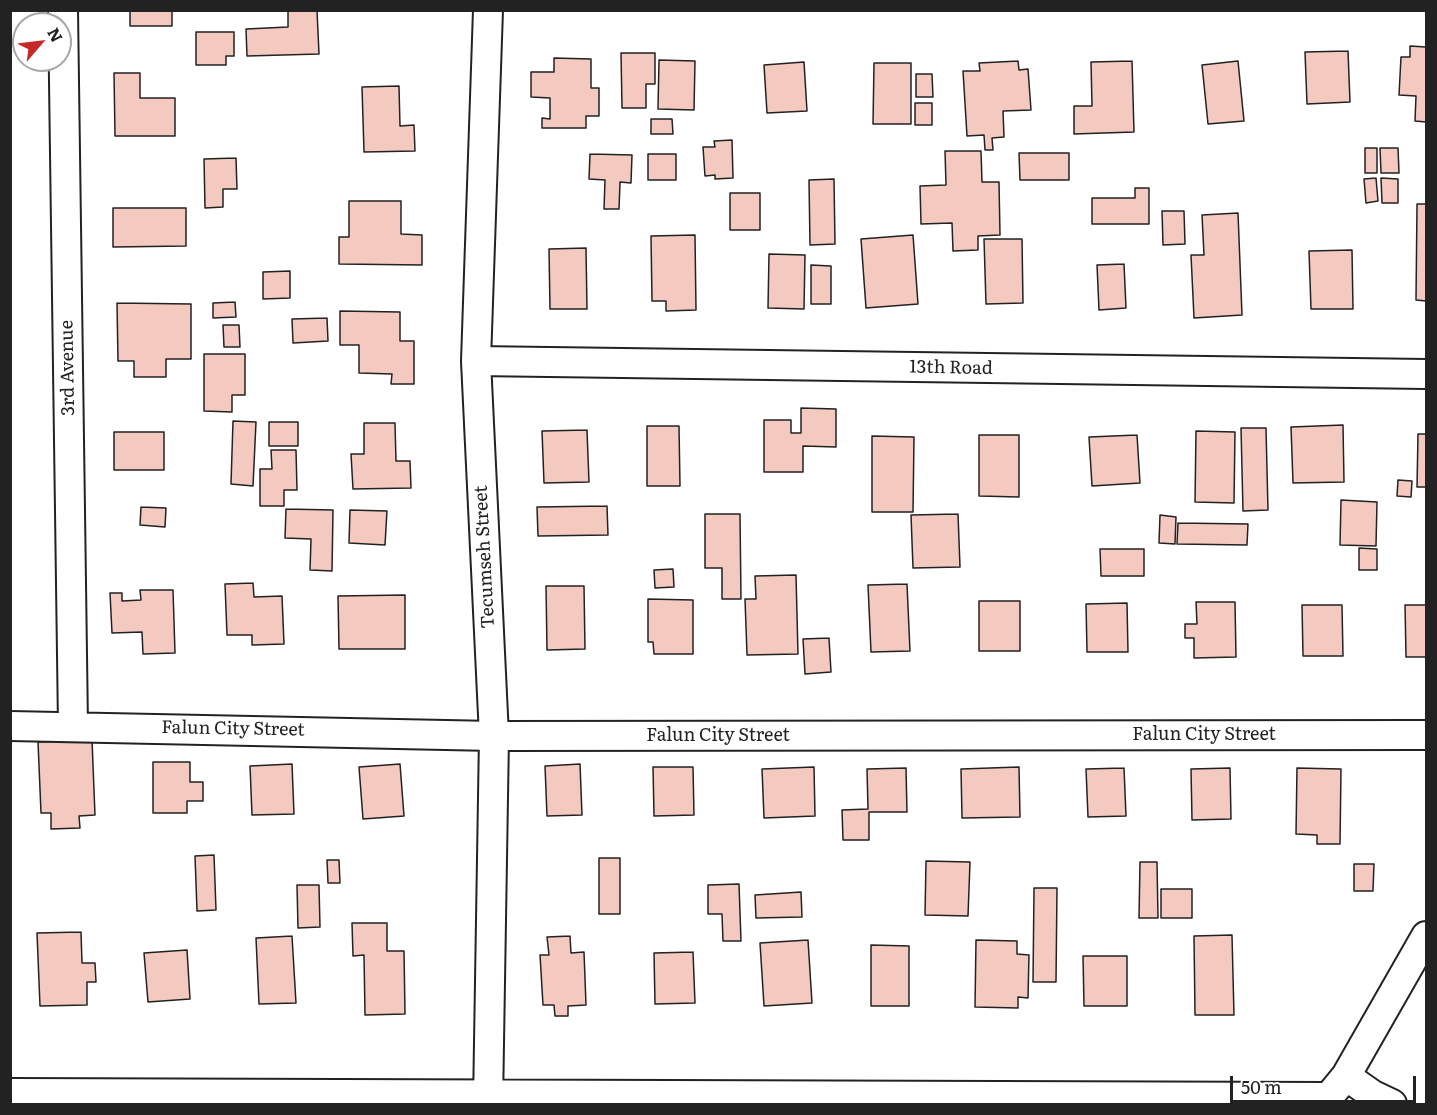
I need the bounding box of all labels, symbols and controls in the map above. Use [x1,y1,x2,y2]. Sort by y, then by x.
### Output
north arrow [12,12,72,72]
text: N [42,23,70,46]
street label: 3rd Avenue [56,320,80,416]
street label: 13th Road [909,356,993,380]
street label: Tecumseh Street [470,485,500,629]
street label: Falun City Street [161,717,305,741]
street label: Falun City Street [1132,724,1276,746]
street label: Falun City Street [646,725,790,747]
scale bar [1233,1064,1419,1102]
text: 50 m [1241,1073,1282,1100]

